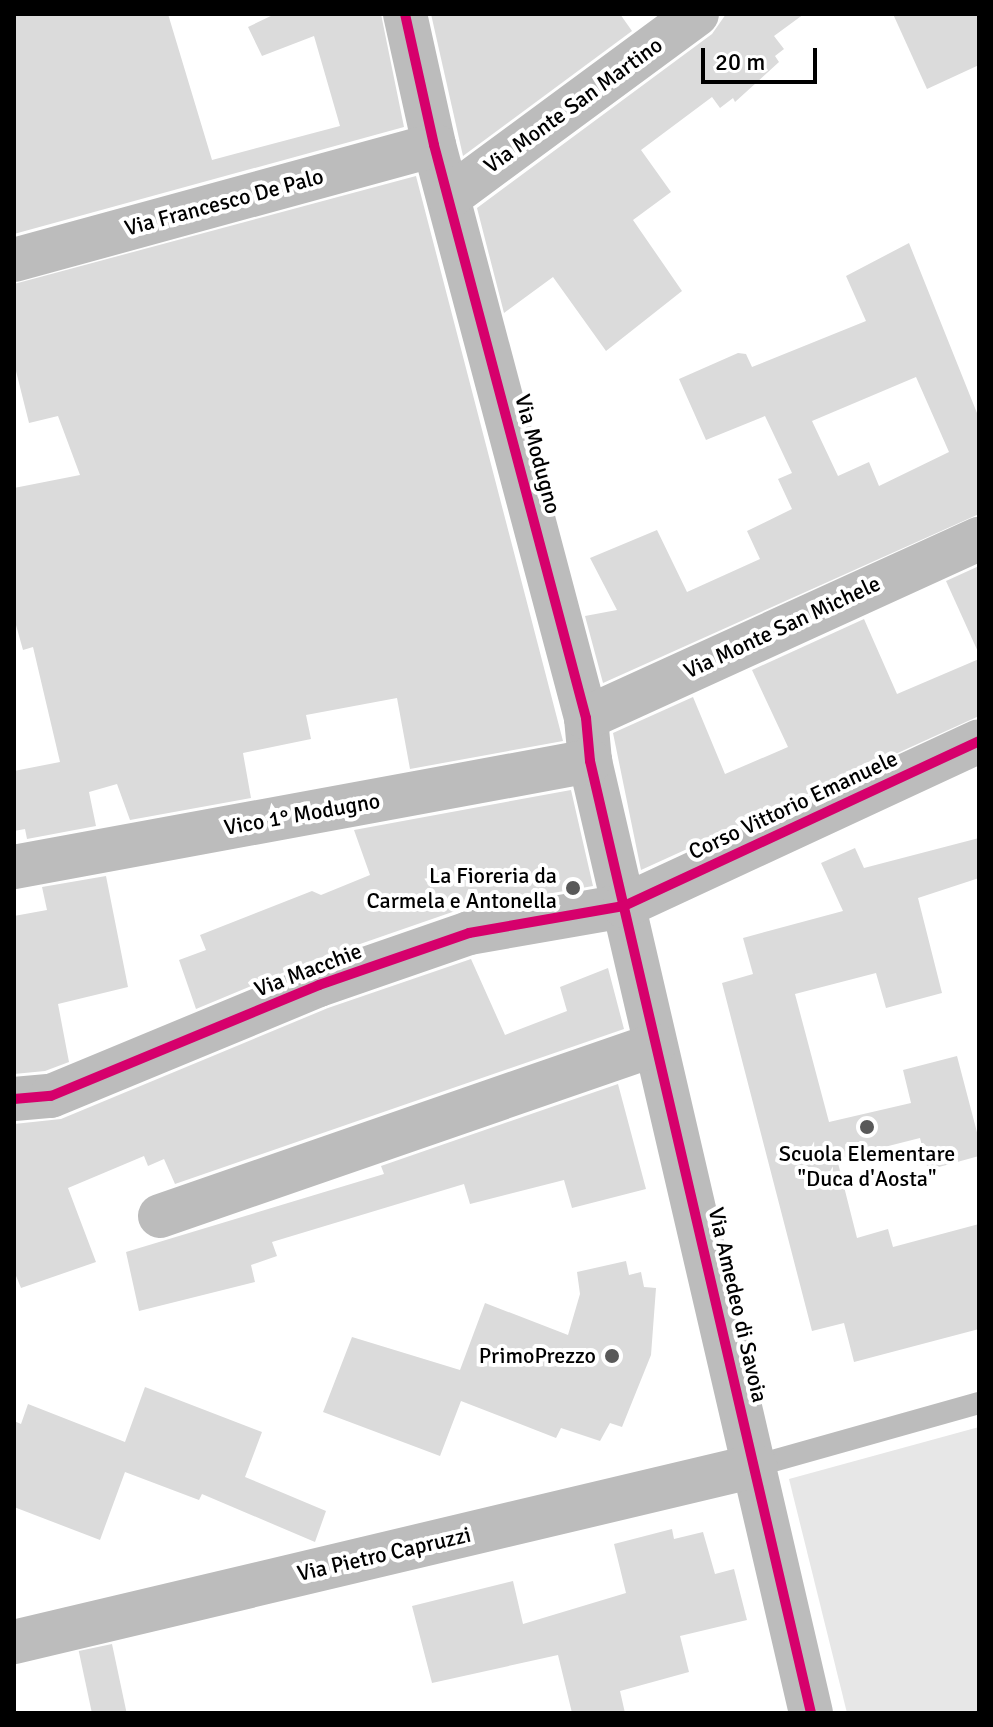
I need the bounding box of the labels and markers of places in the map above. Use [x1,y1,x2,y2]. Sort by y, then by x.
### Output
place label: La Fioreria da Carmela e Antonella [366,862,557,914]
marker: La Fioreria da Carmela e Antonella [564,879,582,897]
marker: Scuola Elementare "Duca d'Aosta" [858,1118,876,1136]
place label: Scuola Elementare "Duca d'Aosta" [779,1140,955,1192]
place label: PrimoPrezzo [479,1343,596,1369]
marker: PrimoPrezzo [603,1347,621,1365]

